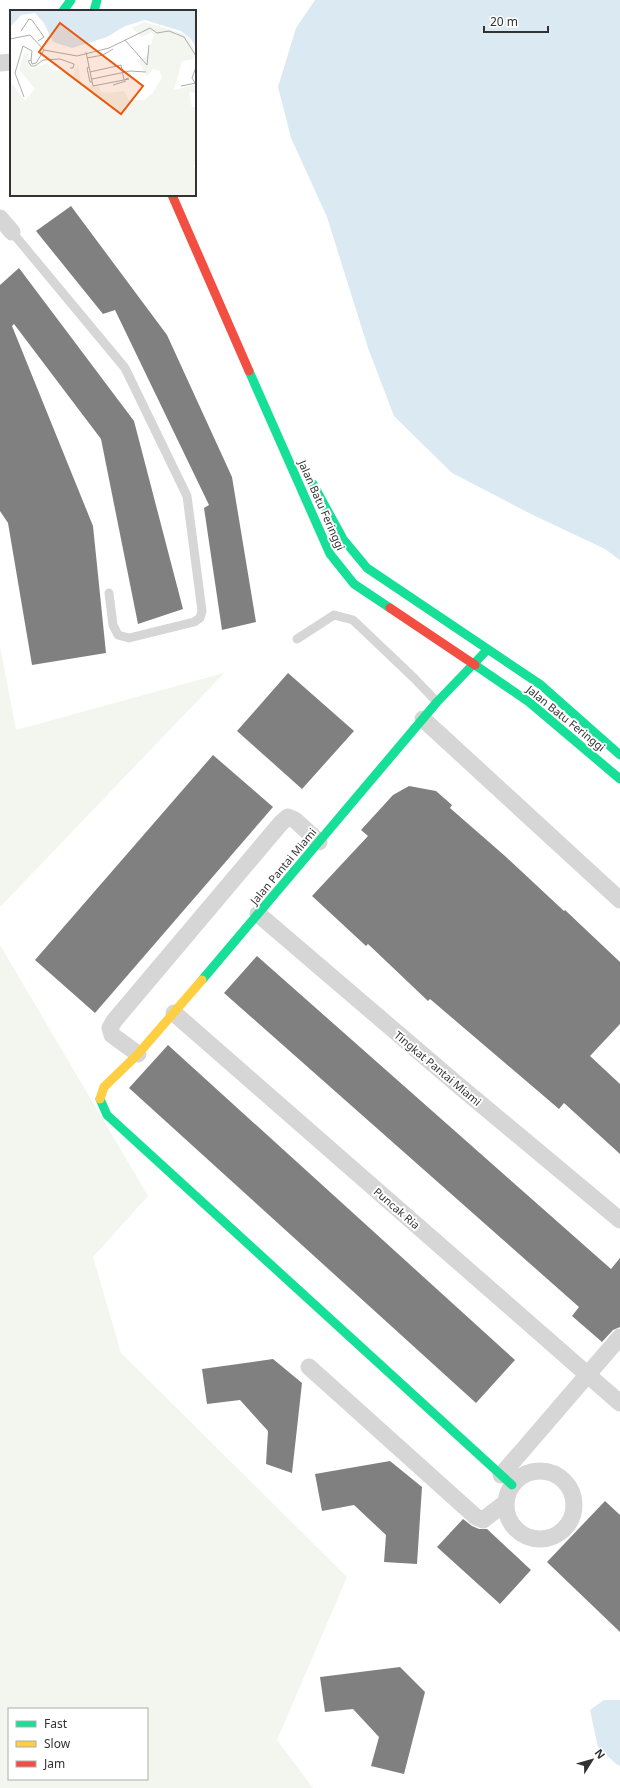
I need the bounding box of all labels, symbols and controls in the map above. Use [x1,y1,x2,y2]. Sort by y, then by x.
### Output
scale bar [484,8,548,34]
inset map [10,10,196,196]
text: 20 m [490,13,518,30]
street label: Jalan Batu Feringgi [295,457,349,552]
street label: Jalan Batu Feringgi [523,681,609,754]
street label: Jalan Pantai Miami [246,825,319,908]
street label: Tingkat Pantai Miami [391,1027,485,1109]
street label: Puncak Ria [371,1184,423,1232]
legend [8,1708,148,1780]
text: Fast [44,1715,68,1732]
text: Slow [44,1735,71,1752]
north arrow [572,1740,612,1780]
text: N [592,1746,609,1762]
text: Jam [43,1755,65,1772]

